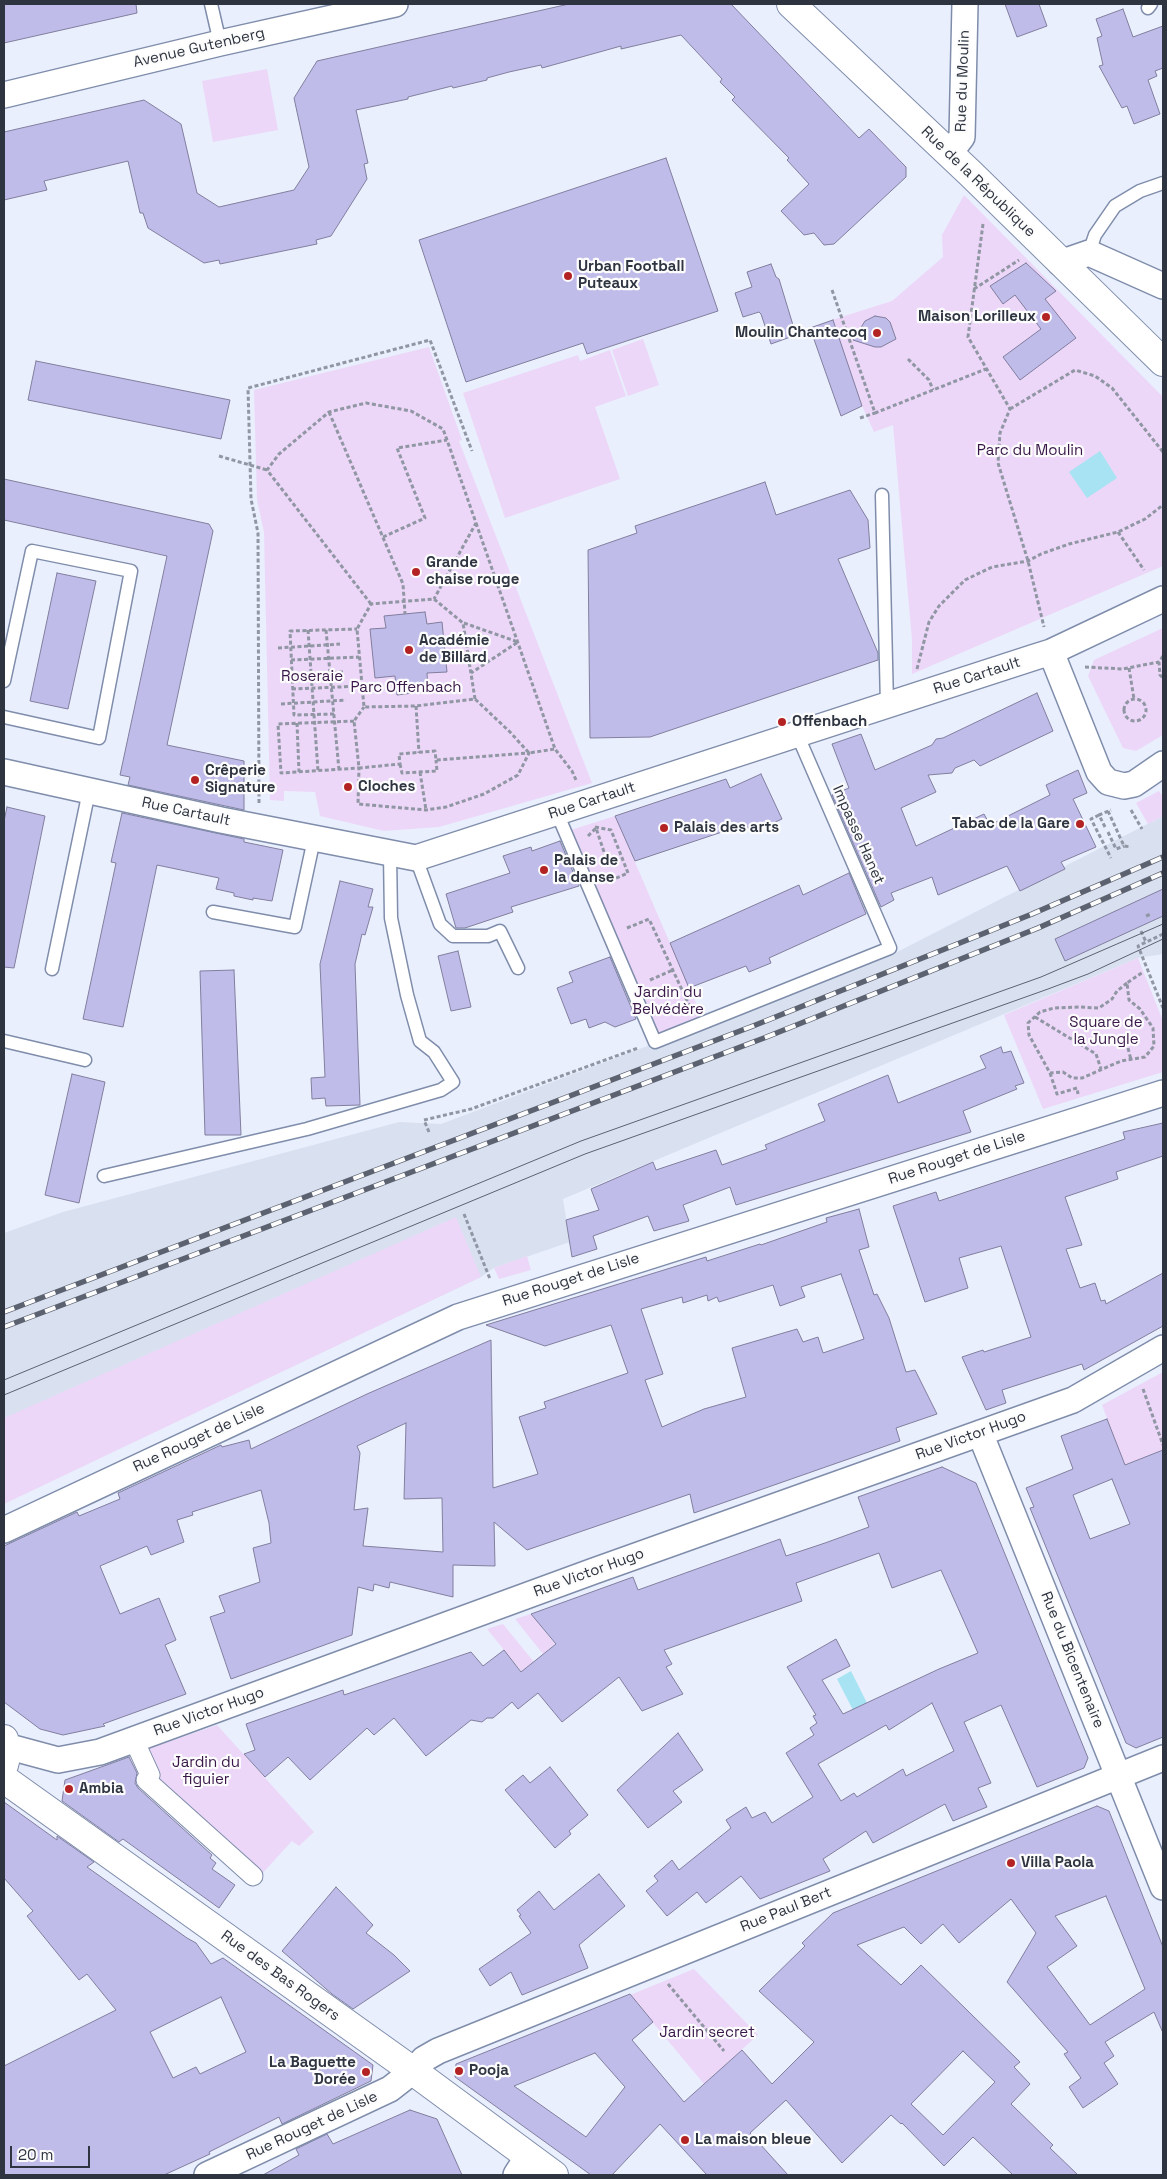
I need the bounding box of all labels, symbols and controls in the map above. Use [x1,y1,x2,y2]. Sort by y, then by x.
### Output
street label: Avenue Gutenberg [132,24,266,72]
street label: Rue du Moulin [952,30,974,132]
street label: Rue de la République [917,123,1039,241]
place label: Urban Football Puteaux [578,258,684,293]
marker: Urban Football Puteaux [562,270,574,282]
place label: Maison Lorilleux [918,308,1036,326]
marker: Maison Lorilleux [1040,311,1052,323]
place label: Moulin Chantecoq [735,324,867,342]
marker: Moulin Chantecoq [871,327,883,339]
park label: Parc du Moulin [977,442,1083,460]
place label: Grande chaise rouge [426,554,519,589]
marker: Grande chaise rouge [410,566,422,578]
place label: Académie de Billard [419,632,489,667]
marker: Académie de Billard [403,644,415,656]
street label: Rue Cartault [931,653,1023,699]
park label: Roseraie [281,668,343,686]
park label: Parc Offenbach [350,679,462,697]
place label: Offenbach [792,713,867,731]
marker: Offenbach [776,716,788,728]
place label: Crêperie Signature [205,762,275,797]
marker: Crêperie Signature [189,774,201,786]
place label: Cloches [358,778,415,796]
street label: Rue Cartault [546,778,638,824]
marker: Cloches [342,781,354,793]
street label: Impasse Hanet [828,783,888,887]
street label: Rue Cartault [140,794,232,830]
place label: Tabac de la Gare [952,815,1070,833]
marker: Tabac de la Gare [1074,818,1086,830]
place label: Palais des arts [674,819,779,837]
marker: Palais des arts [658,822,670,834]
place label: Palais de la danse [554,852,618,887]
marker: Palais de la danse [538,864,550,876]
park label: Jardin du Belvédère [632,984,704,1019]
park label: Square de la Jungle [1069,1014,1143,1049]
street label: Rue Rouget de Lisle [886,1127,1028,1189]
street label: Rue Rouget de Lisle [500,1249,642,1311]
street label: Rue Rouget de Lisle [130,1400,268,1476]
street label: Rue Victor Hugo [913,1408,1029,1464]
street label: Rue Victor Hugo [531,1545,647,1601]
street label: Rue du Bicentenaire [1036,1589,1108,1731]
street label: Rue Victor Hugo [151,1684,267,1740]
park label: Jardin du figuier [172,1754,240,1789]
place label: Ambia [79,1780,124,1798]
marker: Ambia [63,1783,75,1795]
place label: Villa Paola [1021,1854,1094,1872]
marker: Villa Paola [1005,1857,1017,1869]
street label: Rue Paul Bert [738,1884,834,1936]
street label: Rue des Bas Rogers [217,1927,343,2025]
park label: Jardin secret [659,2024,755,2042]
place label: La Baguette Dorée [269,2054,356,2089]
place label: Pooja [469,2062,509,2080]
marker: Pooja [453,2065,465,2077]
marker: La Baguette Dorée [360,2066,372,2078]
street label: Rue Rouget de Lisle [243,2088,381,2164]
place label: La maison bleue [695,2131,811,2149]
marker: La maison bleue [679,2134,691,2146]
scale bar [12,2136,92,2168]
text: 20 m [18,2145,53,2164]

